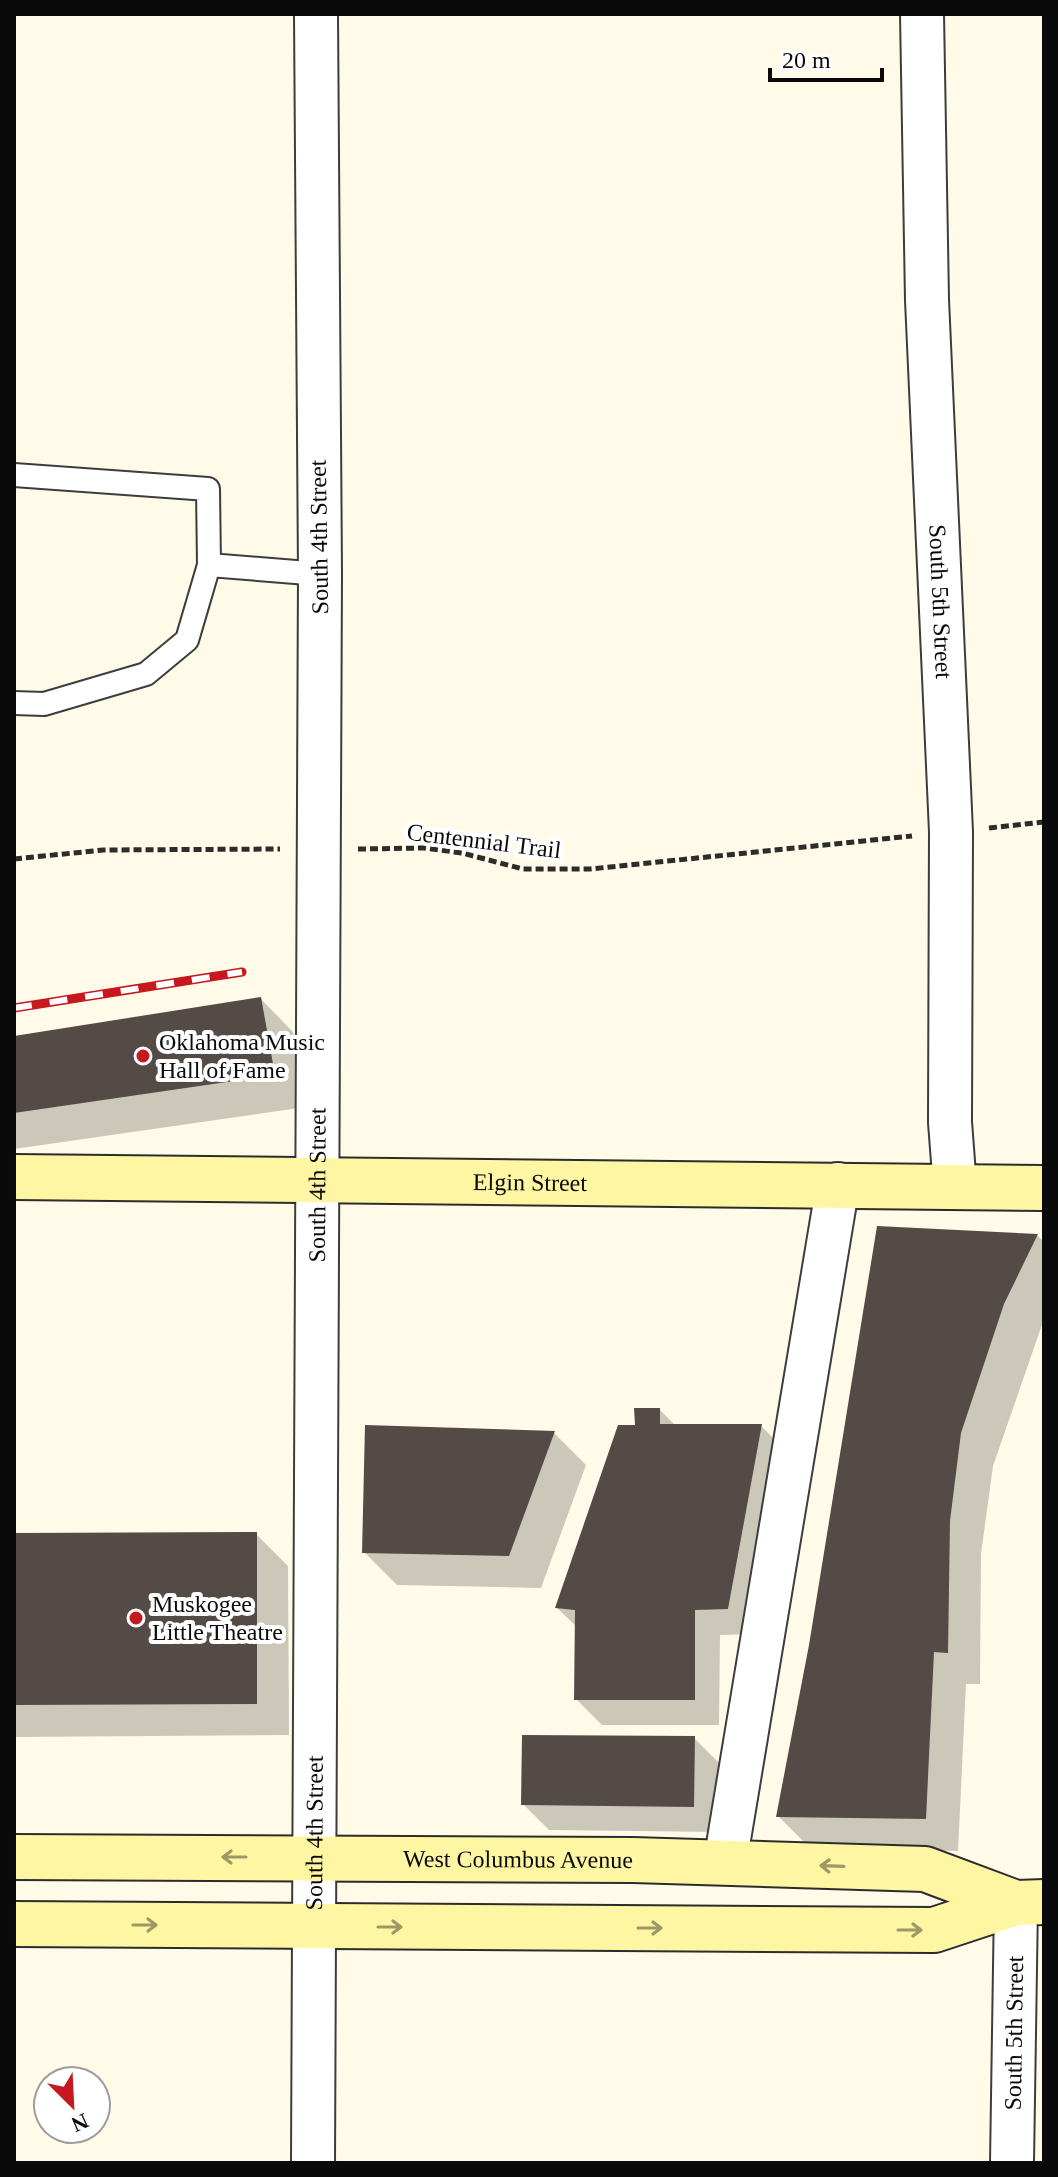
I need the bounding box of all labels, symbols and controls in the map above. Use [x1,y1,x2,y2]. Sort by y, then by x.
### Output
scale bar [770,32,882,82]
text: 20 m [782,47,831,73]
street label: South 4th Street [305,459,333,615]
street label: South 5th Street [924,524,957,680]
street label: Centennial Trail [405,819,563,863]
place label: Oklahoma Music Hall of Fame [159,1029,325,1083]
marker: Oklahoma Music Hall of Fame [134,1047,152,1065]
street label: South 4th Street [304,1107,331,1262]
street label: Elgin Street [473,1169,587,1196]
place label: Muskogee Little Theatre [152,1591,283,1645]
marker: Muskogee Little Theatre [127,1609,145,1627]
street label: South 4th Street [301,1755,328,1910]
street label: West Columbus Avenue [403,1846,633,1873]
one-way arrow [221,1849,248,1865]
one-way arrow [819,1858,846,1874]
one-way arrow [131,1917,158,1933]
one-way arrow [376,1919,403,1935]
one-way arrow [636,1920,663,1936]
one-way arrow [896,1922,923,1938]
street label: South 5th Street [1000,1955,1028,2111]
north arrow [32,2065,112,2145]
text: N [67,2108,92,2138]

